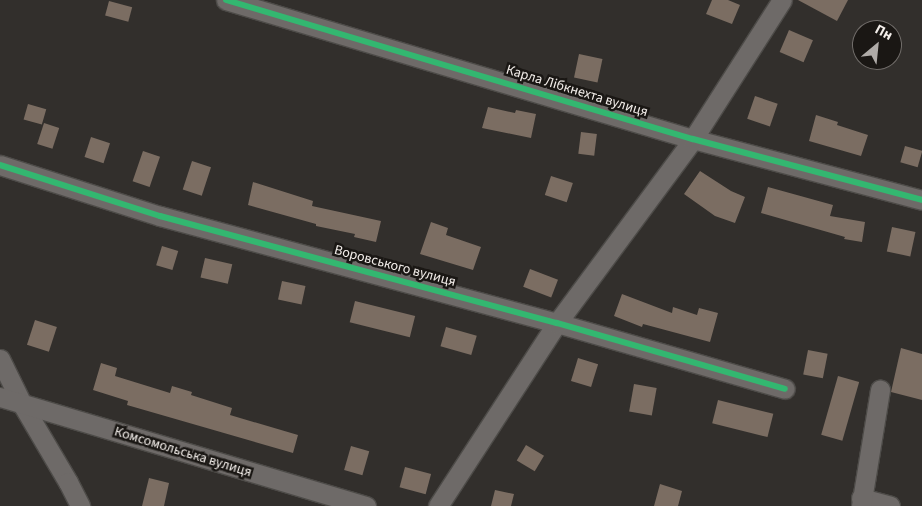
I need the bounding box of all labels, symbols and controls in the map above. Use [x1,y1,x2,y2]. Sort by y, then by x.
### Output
north arrow [852,20,902,70]
text: Пн [871,20,896,46]
street label: Карла Лібкнехта вулиця [504,61,650,121]
street label: Воровського вулиця [332,242,458,290]
street label: Комсомольська вулиця [112,423,254,481]

